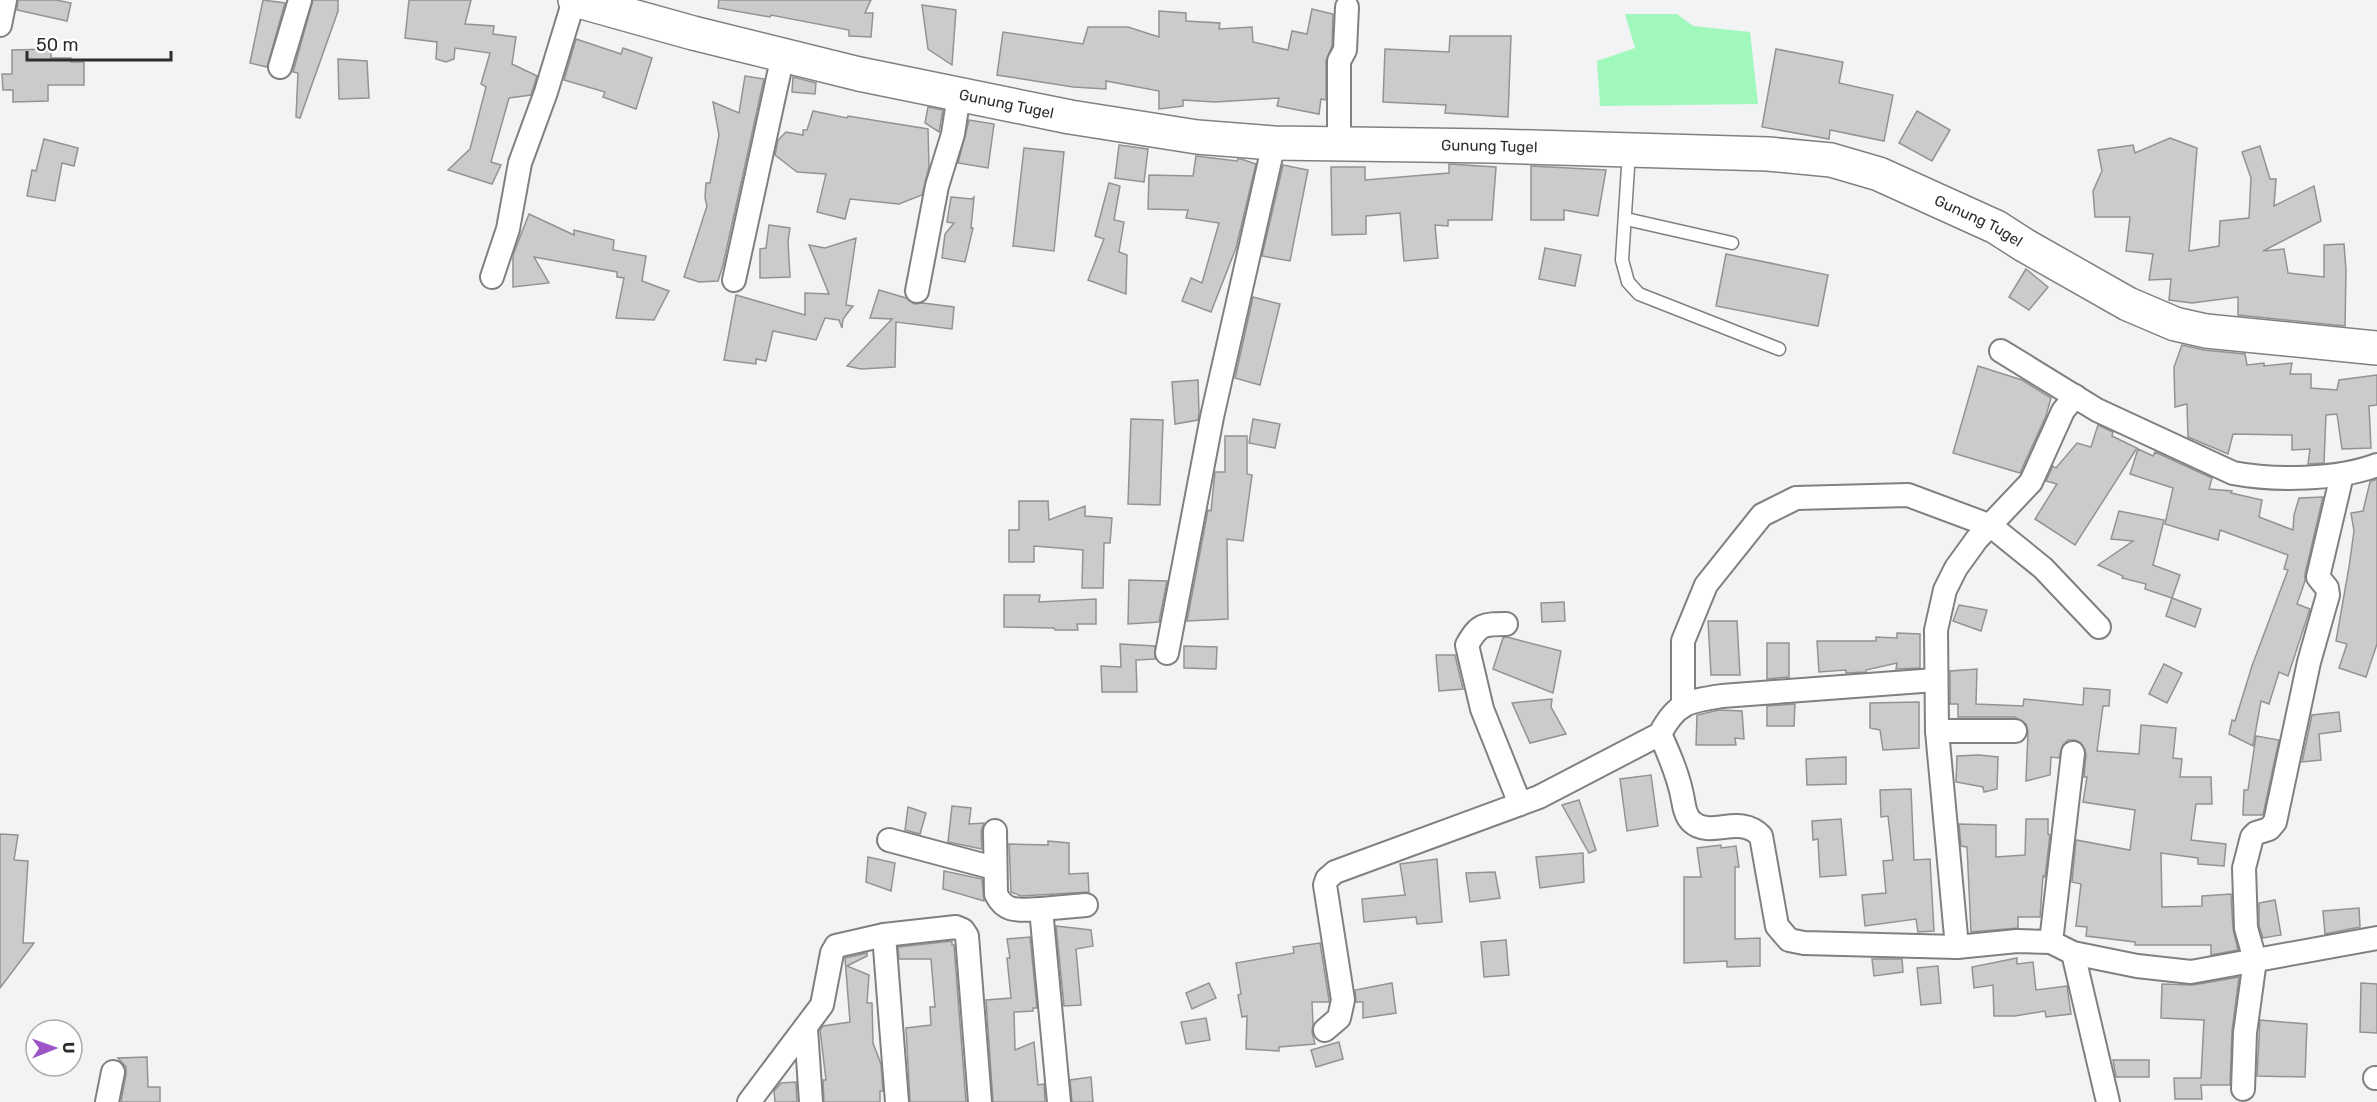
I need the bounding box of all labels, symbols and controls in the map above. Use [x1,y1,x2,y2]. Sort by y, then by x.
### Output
scale bar [27,24,171,62]
text: 50 m [36,34,79,56]
street label: Gunung Tugel [957,86,1055,122]
street label: Gunung Tugel [1441,136,1538,156]
street label: Gunung Tugel [1932,191,2026,251]
north arrow [24,1018,84,1078]
text: U [59,1042,78,1054]

